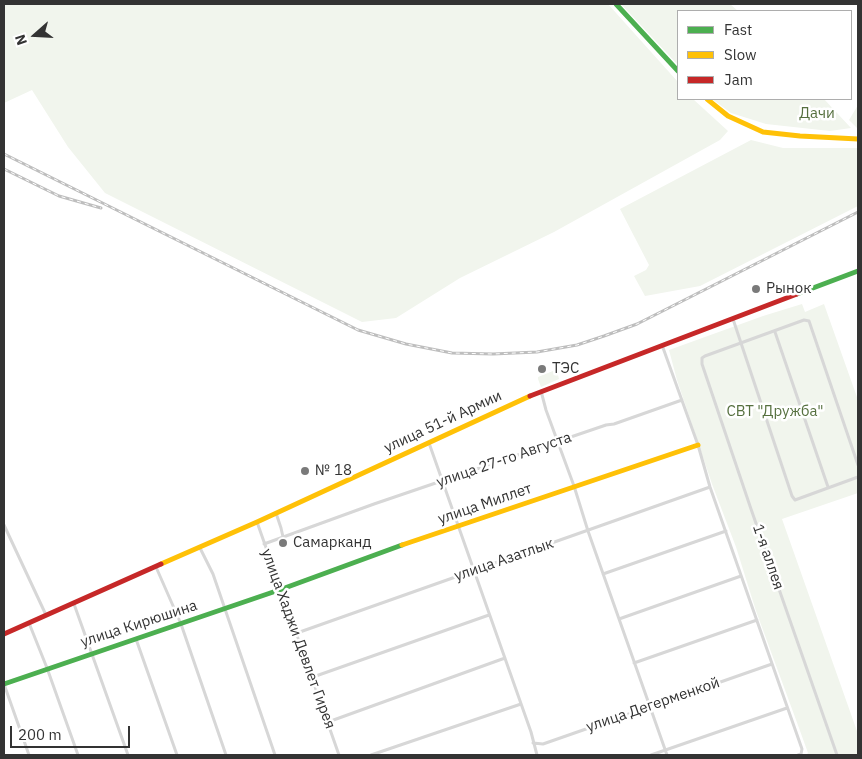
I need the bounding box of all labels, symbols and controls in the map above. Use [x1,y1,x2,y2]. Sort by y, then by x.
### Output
north arrow [10,10,60,60]
legend [677,10,852,100]
text: Fast [724,20,752,39]
text: N [11,32,31,48]
text: Slow [724,45,757,64]
text: Jam [724,70,753,89]
park label: Дачи [799,105,835,123]
place label: Рынок [766,280,811,298]
marker: Рынок [750,283,762,295]
place label: ТЭС [552,360,579,378]
marker: ТЭС [536,363,548,375]
street label: улица 51-й Армии [381,387,505,457]
park label: СВТ "Дружба" [726,403,824,421]
street label: улица 27-го Августа [434,428,574,492]
place label: № 18 [315,462,352,480]
marker: № 18 [299,465,311,477]
street label: улица Миллет [436,480,534,528]
street label: 1-я аллея [748,522,788,592]
place label: Самарканд [293,534,371,552]
street label: улица Азатлык [452,535,556,585]
marker: Самарканд [277,537,289,549]
street label: улица Хаджи Девлет Гирея [257,547,339,731]
street label: улица Кирюшина [78,597,200,651]
street label: улица Дегерменкой [584,674,722,736]
scale bar [12,716,132,748]
text: 200 m [18,725,62,744]

